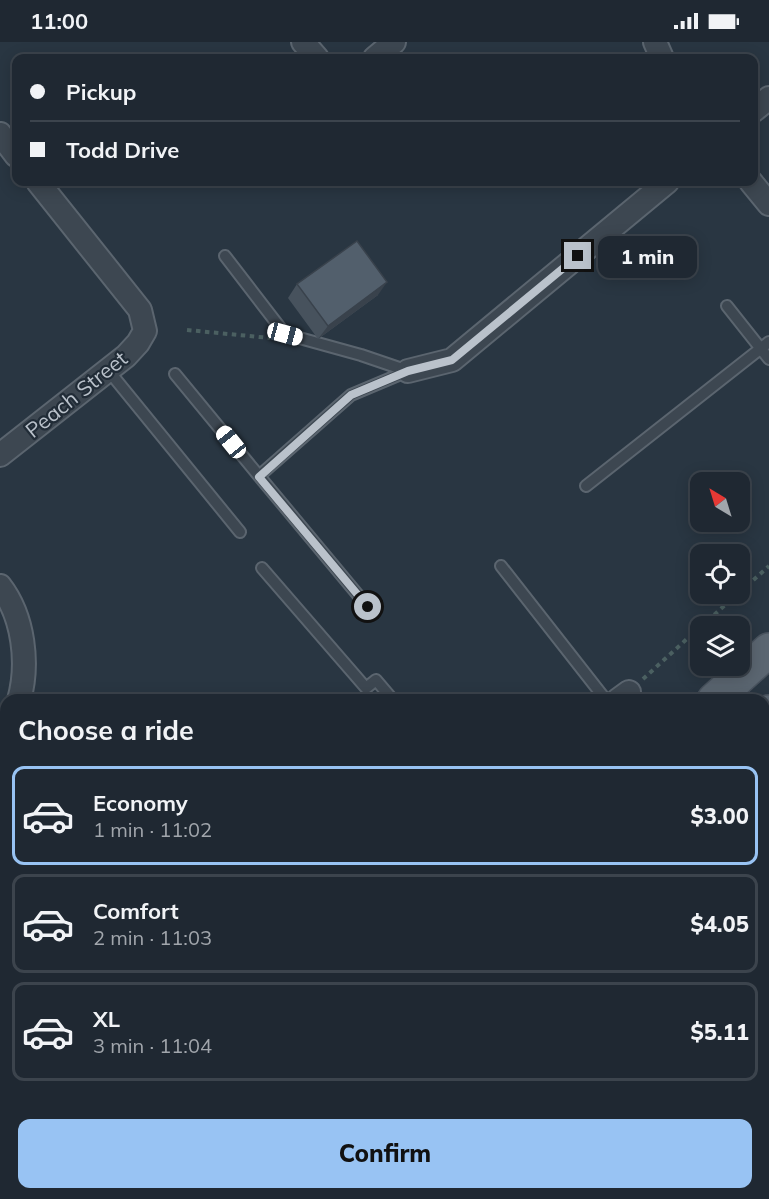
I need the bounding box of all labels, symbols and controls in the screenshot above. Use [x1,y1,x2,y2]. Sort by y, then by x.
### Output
text: 11:00 [30,7,88,35]
text: Pickup [66,78,136,106]
text: Todd Drive [66,136,179,164]
callout: 1 min [599,235,698,277]
route end [564,242,591,269]
text: 1 min [621,244,674,269]
car [265,321,305,347]
street label: Peach Street [20,345,132,443]
car [213,422,249,462]
north arrow [690,472,750,532]
map controls [690,472,750,676]
button: locate [690,544,750,604]
route start [354,593,381,620]
button: layers [690,616,750,676]
text: Choose a ride [18,713,194,747]
icon: car [21,789,75,843]
text: Economy [93,789,188,817]
text: $3.00 [690,802,749,830]
text: 1 min · 11:02 [93,817,212,842]
icon: car [21,897,75,951]
text: Comfort [93,897,179,925]
text: $4.05 [690,910,749,938]
text: 2 min · 11:03 [93,925,212,950]
icon: car [21,1005,75,1059]
text: XL [93,1005,120,1033]
text: $5.11 [690,1018,749,1046]
text: 3 min · 11:04 [93,1033,212,1058]
button: Confirm [18,1119,752,1188]

